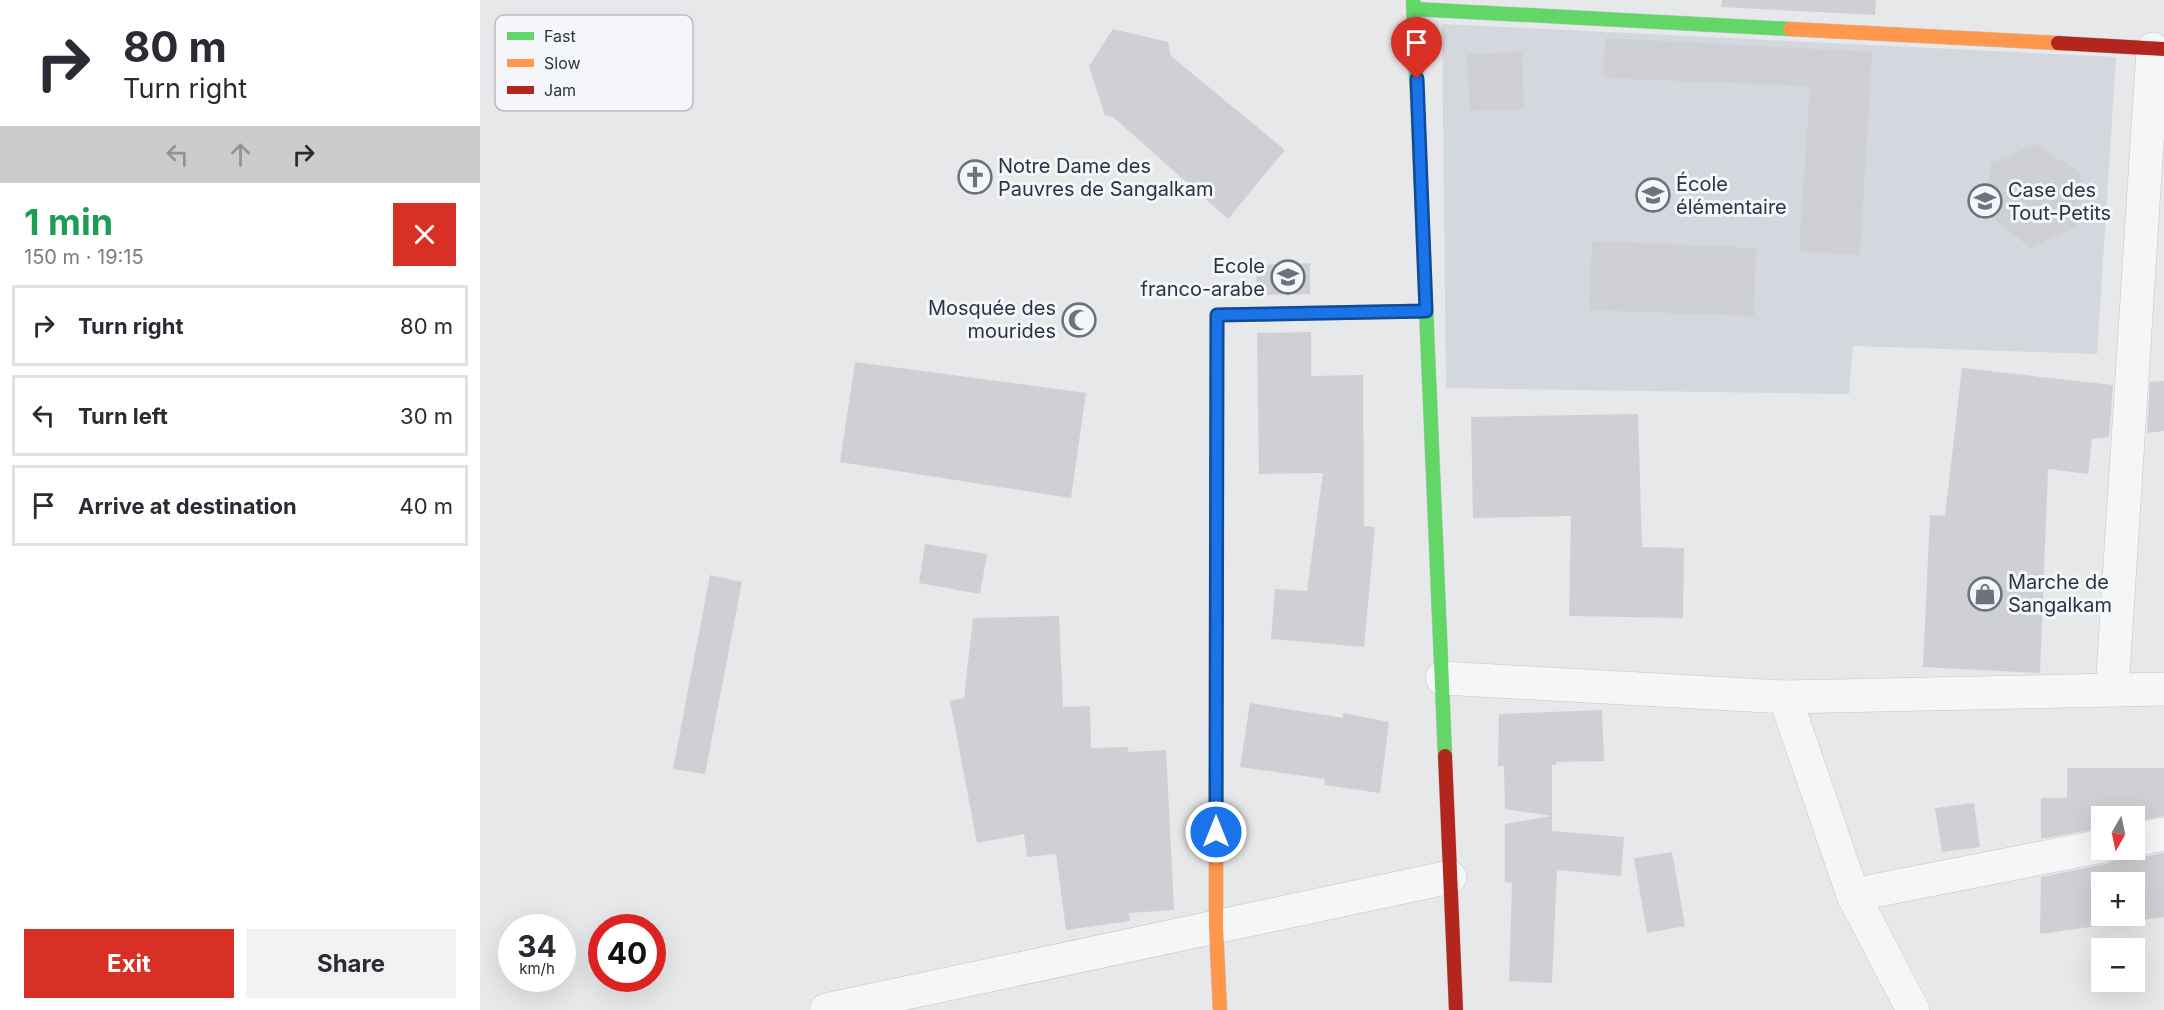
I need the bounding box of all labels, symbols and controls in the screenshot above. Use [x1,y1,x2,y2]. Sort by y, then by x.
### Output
legend [495,15,693,111]
pin [1391,17,1442,79]
text: 80 m [123,21,227,72]
icon: right [24,24,102,102]
text: Fast [544,26,576,46]
icon: arrive [1400,26,1433,59]
text: Slow [544,53,581,73]
text: Turn right [123,72,247,105]
text: Jam [544,80,576,100]
icon: left [161,138,194,171]
icon: ahead [224,138,257,171]
icon: right [287,138,320,171]
place label: Notre Dame des Pauvres de Sangalkam [998,154,1214,201]
church icon: Notre Dame des Pauvres de Sangalkam [957,159,993,195]
place label: École élémentaire [1676,171,1787,219]
school or university icon: École élémentaire [1635,177,1671,213]
place label: Case des Tout-Petits [2008,178,2111,225]
school or university icon: Case des Tout-Petits [1967,183,2003,219]
text: 1 min [24,200,113,244]
button: close [393,203,456,266]
text: 150 m · 19:15 [24,245,144,269]
place label: Ecole franco-arabe [1141,254,1265,301]
school or university icon: Ecole franco-arabe [1270,259,1306,295]
place label: Mosquée des mourides [928,296,1056,343]
mosque icon: Mosquée des mourides [1061,302,1097,338]
icon: right [27,309,60,342]
text: Turn right [78,313,184,339]
text: 80 m [400,313,453,339]
icon: left [27,399,60,432]
text: Turn left [78,403,168,429]
text: 30 m [400,403,453,429]
icon: arrive [27,489,60,522]
text: Arrive at destination [78,493,297,519]
text: 40 m [399,493,453,519]
place label: Marche de Sangalkam [2008,570,2112,617]
shop icon: Marche de Sangalkam [1967,576,2003,612]
position arrow [1184,800,1248,864]
north arrow [2091,806,2145,860]
map controls [2091,806,2145,992]
button: + [2091,872,2145,926]
speed limit sign: 40 [588,914,666,992]
text: 34 [517,928,557,964]
button: Exit [24,929,234,998]
button: Share [246,929,456,998]
button: − [2091,938,2145,992]
text: km/h [519,959,555,978]

